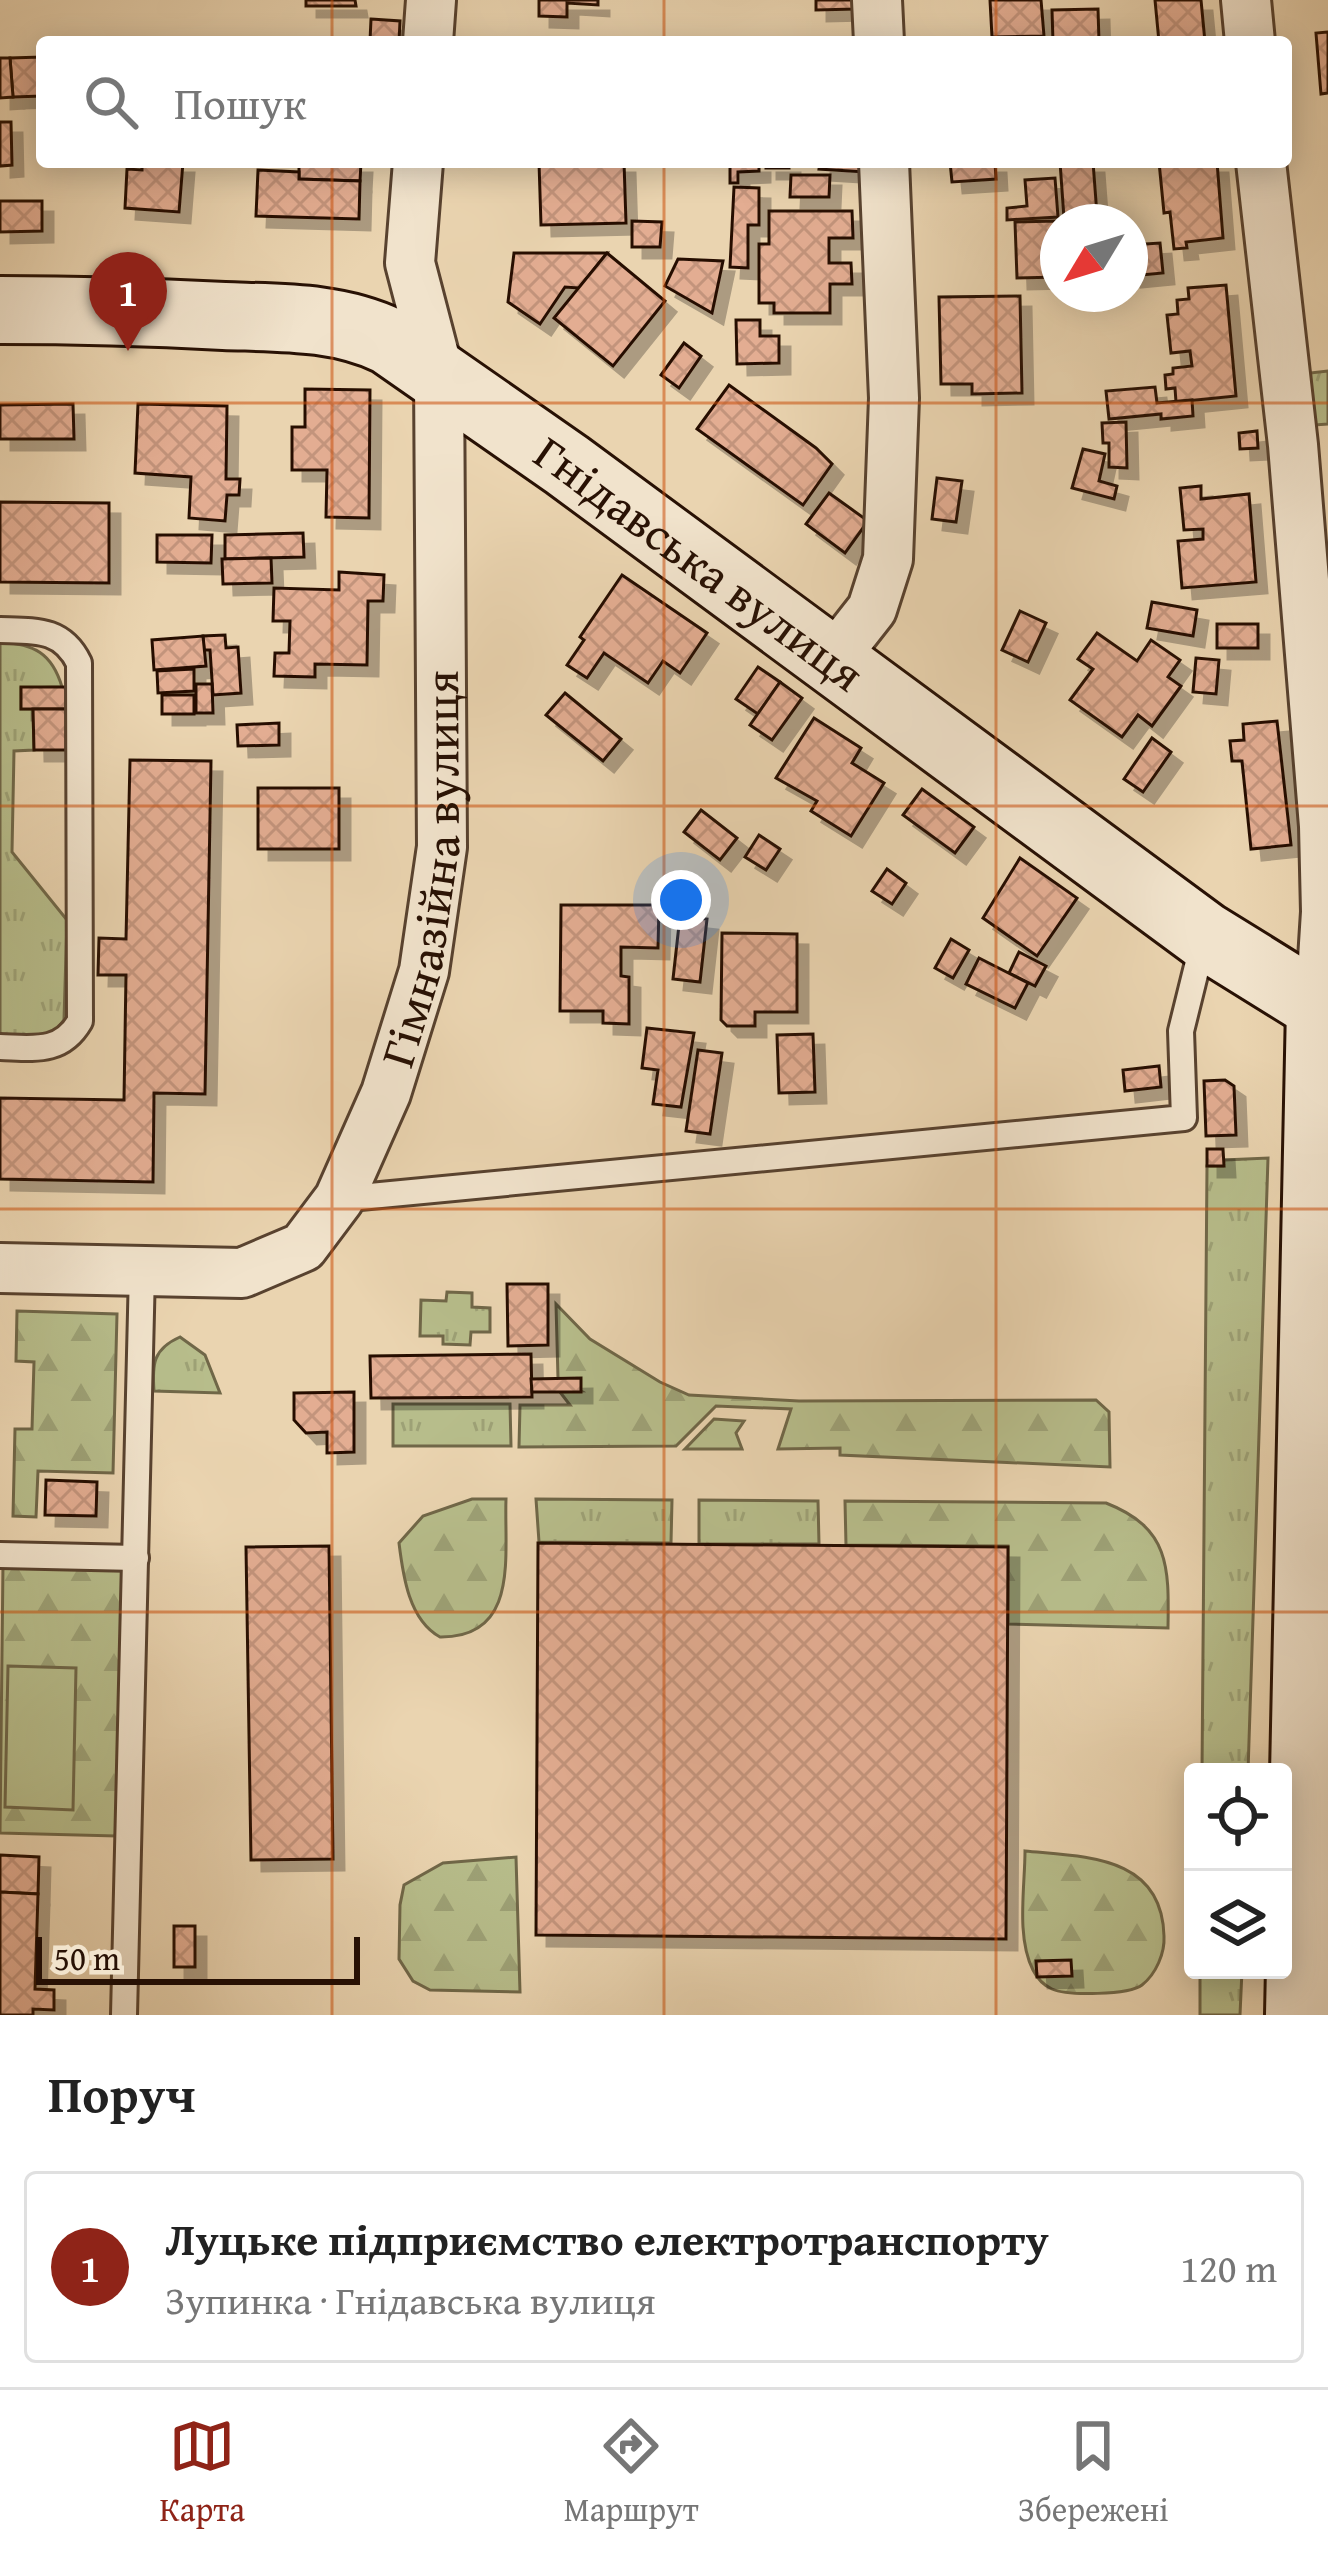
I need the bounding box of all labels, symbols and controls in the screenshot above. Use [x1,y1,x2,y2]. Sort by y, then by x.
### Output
search box [36,36,1292,168]
icon: search [78,69,144,135]
text: Пошук [174,70,307,135]
north arrow [1040,204,1148,312]
pin: 1 [89,252,167,351]
street label: Гнідавська вулиця [521,417,879,708]
street label: Гімназійна вулиця [360,670,477,1075]
your location [651,870,711,930]
map controls [1184,1763,1292,1979]
button: locate [1184,1763,1292,1871]
button: layers [1184,1871,1292,1979]
scale bar [36,1931,360,1984]
text: 50 m [54,1934,120,1982]
text: Поруч [48,2056,195,2131]
text: Луцьке підприємство електротранспорту [165,2206,1049,2271]
text: 1 [80,2239,100,2296]
text: 120 m [1180,2239,1277,2296]
text: Зупинка · Гнідавська вулиця [165,2271,656,2328]
tab: Карта [159,2413,245,2533]
tab: Маршрут [564,2413,699,2533]
tab: Збережені [1018,2413,1169,2533]

